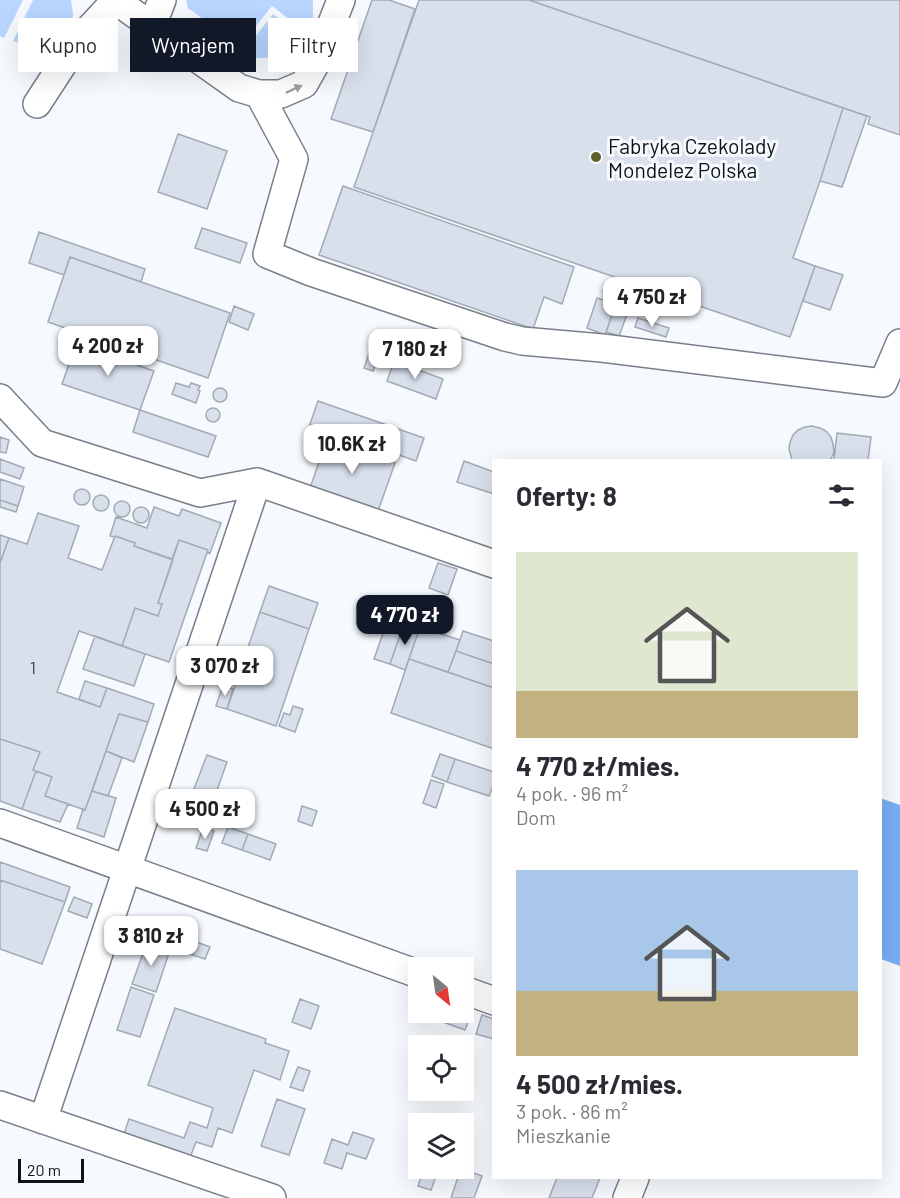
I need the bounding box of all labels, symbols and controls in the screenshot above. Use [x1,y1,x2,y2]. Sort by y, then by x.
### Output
chip: Kupno [18,18,118,72]
chip: Wynajem [130,18,256,72]
chip: Filtry [268,18,358,72]
one-way arrow [285,83,303,93]
place label: Fabryka Czekolady Mondelez Polska [608,133,777,182]
marker: Fabryka Czekolady Mondelez Polska [589,150,603,164]
pin: 4 750 zł [590,277,714,328]
text: 4 750 zł [617,284,687,308]
pin: 4 200 zł [46,326,170,377]
pin: 7 180 zł [353,329,477,380]
text: 4 200 zł [72,333,144,357]
text: 7 180 zł [382,336,448,360]
pin: 10.6K zł [290,424,414,475]
text: 10.6K zł [317,431,387,455]
icon: filters [825,479,858,512]
text: Oferty: 8 [516,480,617,511]
icon: home [633,591,741,699]
pin: 4 770 zł [343,595,467,646]
text: 4 770 zł [370,602,440,626]
pin: 3 070 zł [163,646,287,697]
text: 3 070 zł [190,653,260,677]
house number: 1 [30,656,36,678]
text: 4 770 zł/mies. [516,750,680,781]
text: 4 pok. · 96 m² [516,781,628,805]
pin: 4 500 zł [143,789,267,840]
text: 4 500 zł [169,796,241,820]
text: Dom [516,805,556,829]
icon: home [633,909,741,1017]
pin: 3 810 zł [89,916,213,967]
text: 3 810 zł [118,923,184,947]
north arrow [408,957,474,1023]
map controls [408,957,474,1179]
button: locate [408,1035,474,1101]
text: 4 500 zł/mies. [516,1068,683,1099]
text: 3 pok. · 86 m² [516,1099,628,1123]
button: layers [408,1113,474,1179]
text: Mieszkanie [516,1123,611,1147]
scale bar [18,1156,84,1184]
text: 20 m [27,1160,61,1179]

